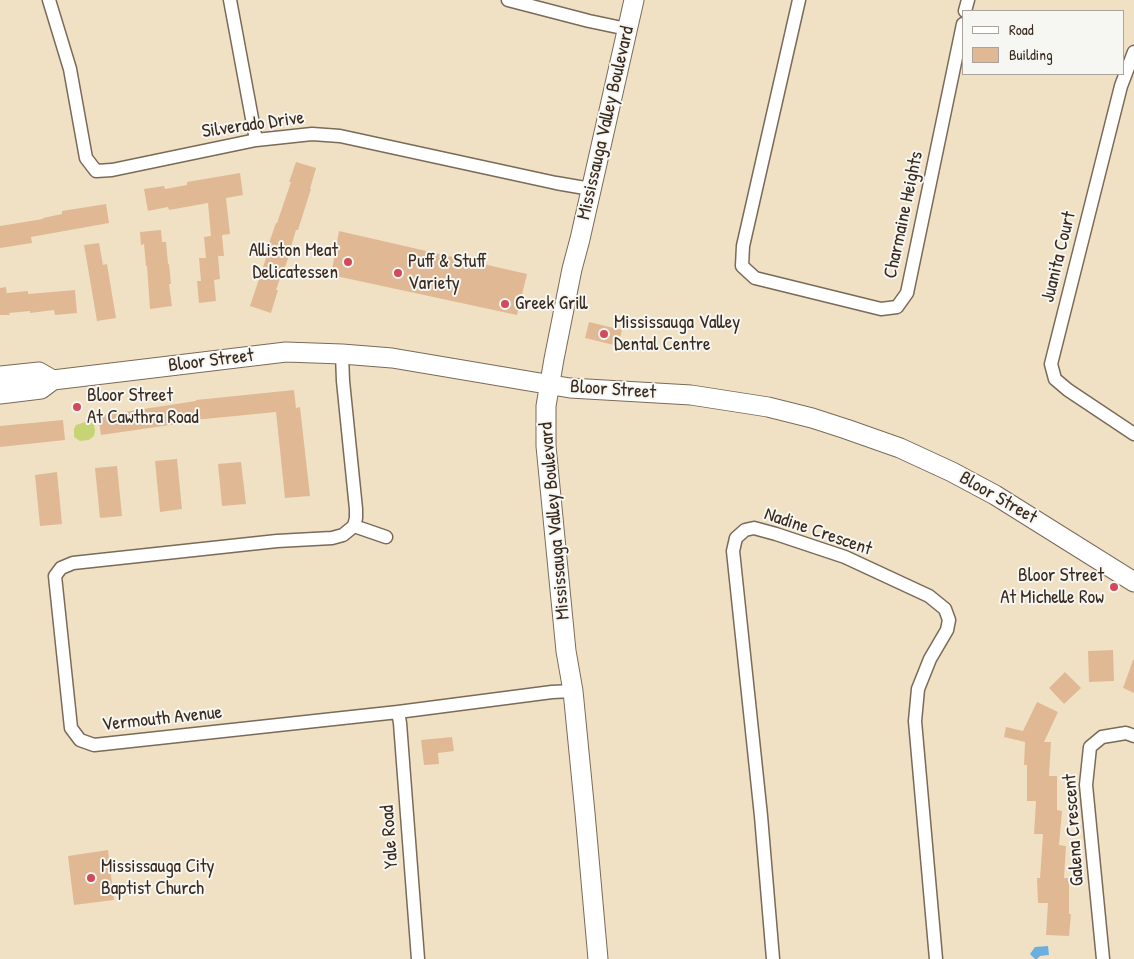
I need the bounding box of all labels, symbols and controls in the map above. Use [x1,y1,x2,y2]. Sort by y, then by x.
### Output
legend [962,10,1124,75]
text: Road [1009,19,1034,40]
street label: Mississauga Valley Boulevard [573,24,639,222]
text: Building [1009,44,1053,65]
street label: Silverado Drive [200,107,306,143]
street label: Charmaine Heights [879,149,929,281]
street label: Juanita Court [1037,209,1081,305]
place label: Alliston Meat Delicatessen [249,240,338,284]
place label: Puff & Stuff Variety [408,251,486,295]
marker: Alliston Meat Delicatessen [342,256,354,268]
marker: Puff & Stuff Variety [392,267,404,279]
place label: Greek Grill [515,293,588,315]
marker: Greek Grill [499,298,511,310]
place label: Mississauga Valley Dental Centre [614,312,740,356]
marker: Mississauga Valley Dental Centre [598,328,610,340]
street label: Bloor Street [167,344,255,378]
street label: Bloor Street [569,376,657,404]
place label: Bloor Street At Cawthra Road [87,385,199,429]
marker: Bloor Street At Cawthra Road [71,401,83,413]
street label: Mississauga Valley Boulevard [535,421,575,621]
street label: Bloor Street [955,467,1041,529]
street label: Nadine Crescent [761,503,875,561]
place label: Bloor Street At Michelle Row [1000,565,1104,609]
marker: Bloor Street At Michelle Row [1108,581,1120,593]
street label: Vermouth Avenue [101,701,223,737]
street label: Galena Crescent [1059,773,1089,887]
street label: Yale Road [376,804,404,870]
place label: Mississauga City Baptist Church [101,856,215,900]
marker: Mississauga City Baptist Church [85,872,97,884]

